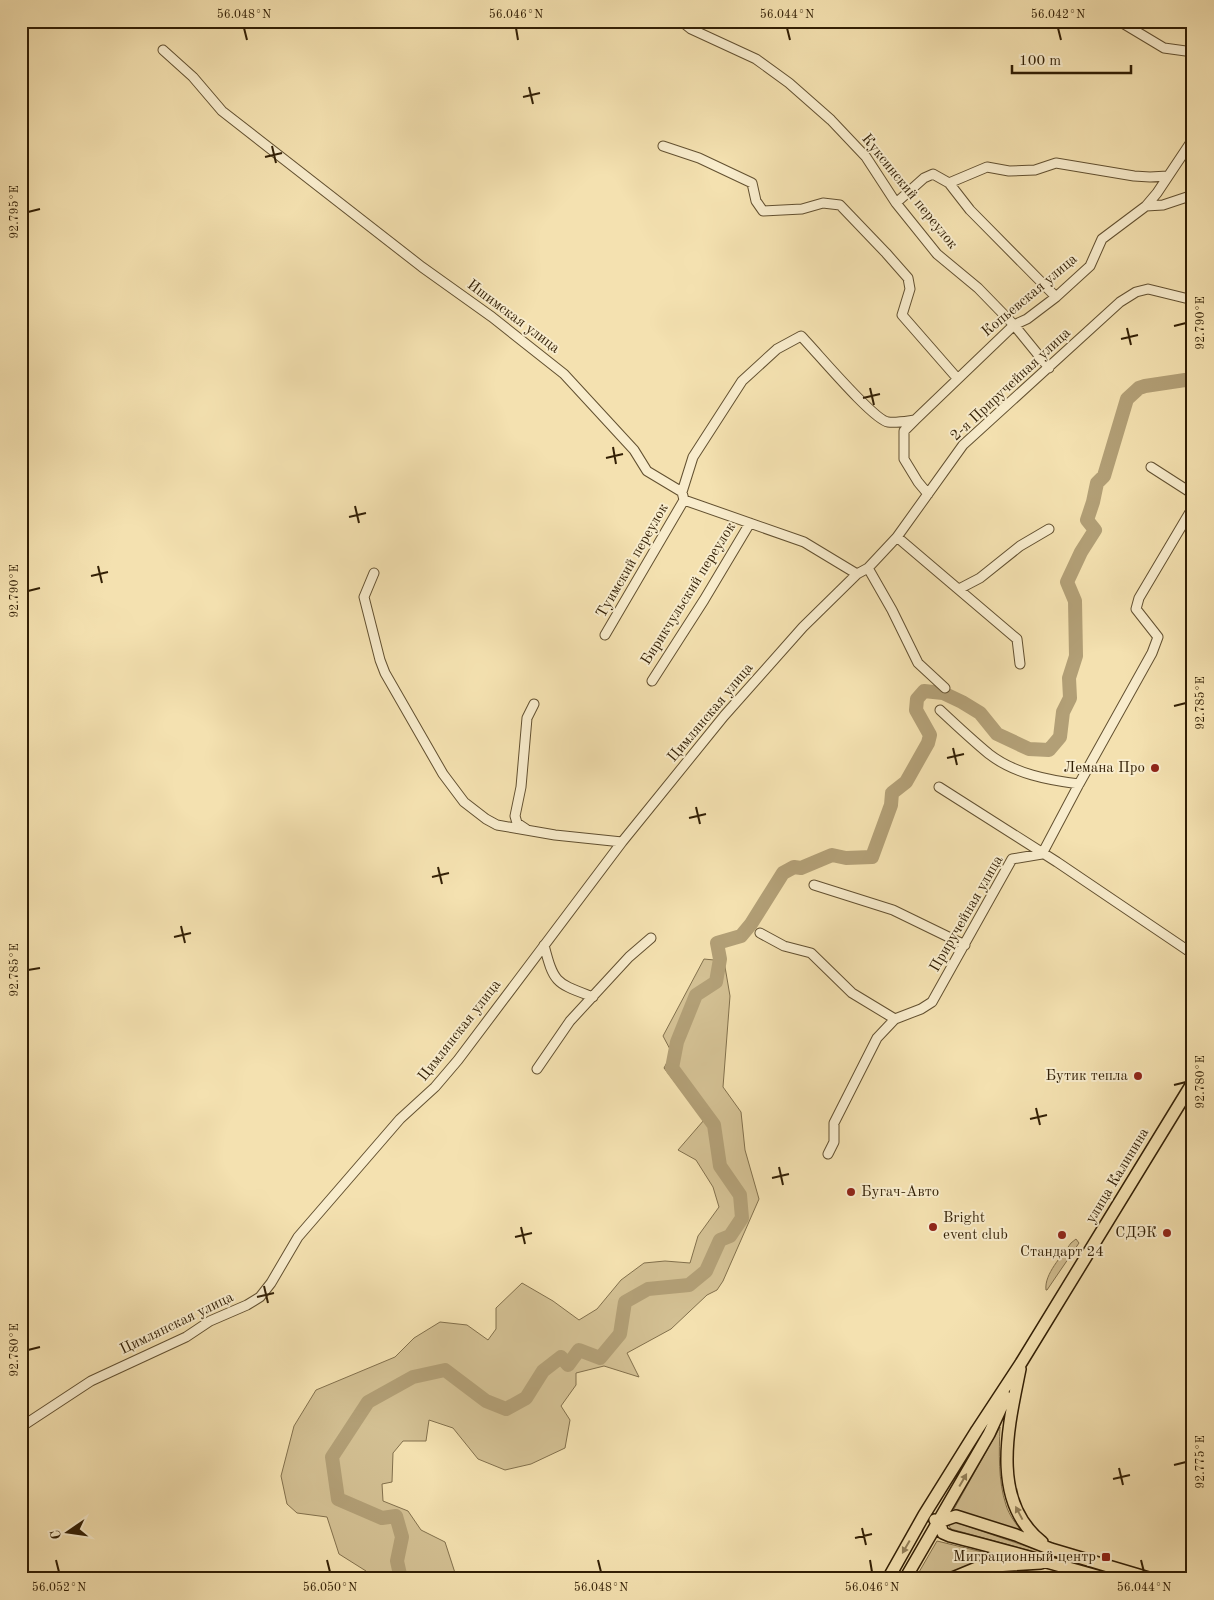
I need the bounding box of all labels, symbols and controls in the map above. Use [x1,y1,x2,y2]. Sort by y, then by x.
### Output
text: 56.048°N [217,8,271,21]
text: 56.046°N [489,8,543,21]
text: 56.044°N [760,8,814,21]
text: 56.042°N [1031,8,1085,21]
scale bar [1012,42,1130,74]
text: 100 m [1019,54,1061,69]
street label: Куксинский переулок [858,132,960,253]
text: 92.795°E [8,185,21,239]
street label: Копьевская улица [979,251,1081,340]
street label: Ишимская улица [464,277,563,357]
text: 92.790°E [1195,296,1207,350]
street label: 2-я Приручейная улица [948,325,1074,444]
street label: Туимский переулок [594,501,672,621]
street label: Бирикчульский переулок [639,520,739,668]
text: 92.790°E [9,564,21,618]
street label: Цимлянская улица [665,660,757,765]
text: 92.785°E [1194,676,1207,730]
place label: Лемана Про [1064,761,1145,776]
marker: Лемана Про [1149,762,1161,774]
street label: Приручейная улица [928,853,1007,975]
text: 92.785°E [8,943,21,997]
street label: Цимлянская улица [416,977,504,1085]
text: 92.780°E [1195,1055,1207,1109]
place label: Бутик тепла [1045,1069,1129,1084]
marker: Бутик тепла [1132,1070,1144,1082]
street label: улица Калинина [1084,1125,1153,1226]
place label: Бугач-Авто [861,1185,939,1200]
marker: Бугач-Авто [845,1186,857,1198]
place label: Bright event club [943,1211,1008,1243]
marker: Bright event club [927,1221,939,1233]
place label: СДЭК [1115,1226,1157,1241]
marker: СДЭК [1161,1227,1173,1239]
marker: Стандарт 24 [1056,1229,1068,1241]
place label: Стандарт 24 [1020,1245,1104,1260]
street label: Цимлянская улица [118,1290,237,1358]
text: 92.780°E [9,1323,21,1377]
text: 92.775°E [1194,1435,1207,1489]
one-way arrow [958,1473,967,1486]
one-way arrow [1015,1506,1023,1520]
north arrow [42,1508,92,1558]
text: С [48,1529,64,1541]
one-way arrow [902,1540,911,1553]
place label: Миграционный центр [953,1550,1096,1565]
marker: Миграционный центр [1100,1551,1112,1563]
text: 56.052°N [32,1581,86,1594]
text: 56.050°N [303,1581,357,1594]
text: 56.048°N [574,1581,628,1594]
text: 56.046°N [845,1581,899,1594]
text: 56.044°N [1117,1581,1171,1594]

